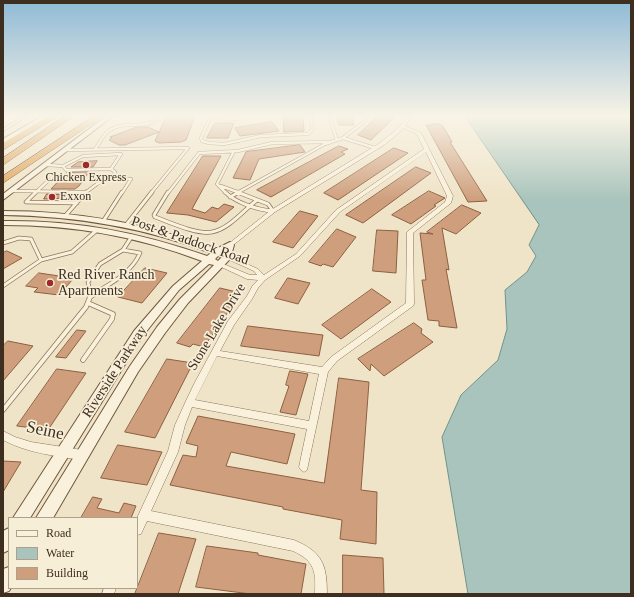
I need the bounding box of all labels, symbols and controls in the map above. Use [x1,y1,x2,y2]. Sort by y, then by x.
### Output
marker: Chicken Express [81,160,91,170]
place label: Chicken Express [46,171,126,185]
place label: Exxon [60,190,91,204]
marker: Exxon [47,192,57,202]
street label: Post & Paddock Road [129,213,251,269]
place label: Red River Ranch Apartments [58,267,154,300]
marker: Red River Ranch Apartments [45,278,55,288]
street label: Stone Lake Drive [184,280,250,374]
street label: Riverside Parkway [79,323,151,421]
street label: Seine [24,417,66,445]
legend [8,517,138,589]
text: Road [46,526,71,540]
text: Water [46,546,74,560]
text: Building [46,566,88,580]

